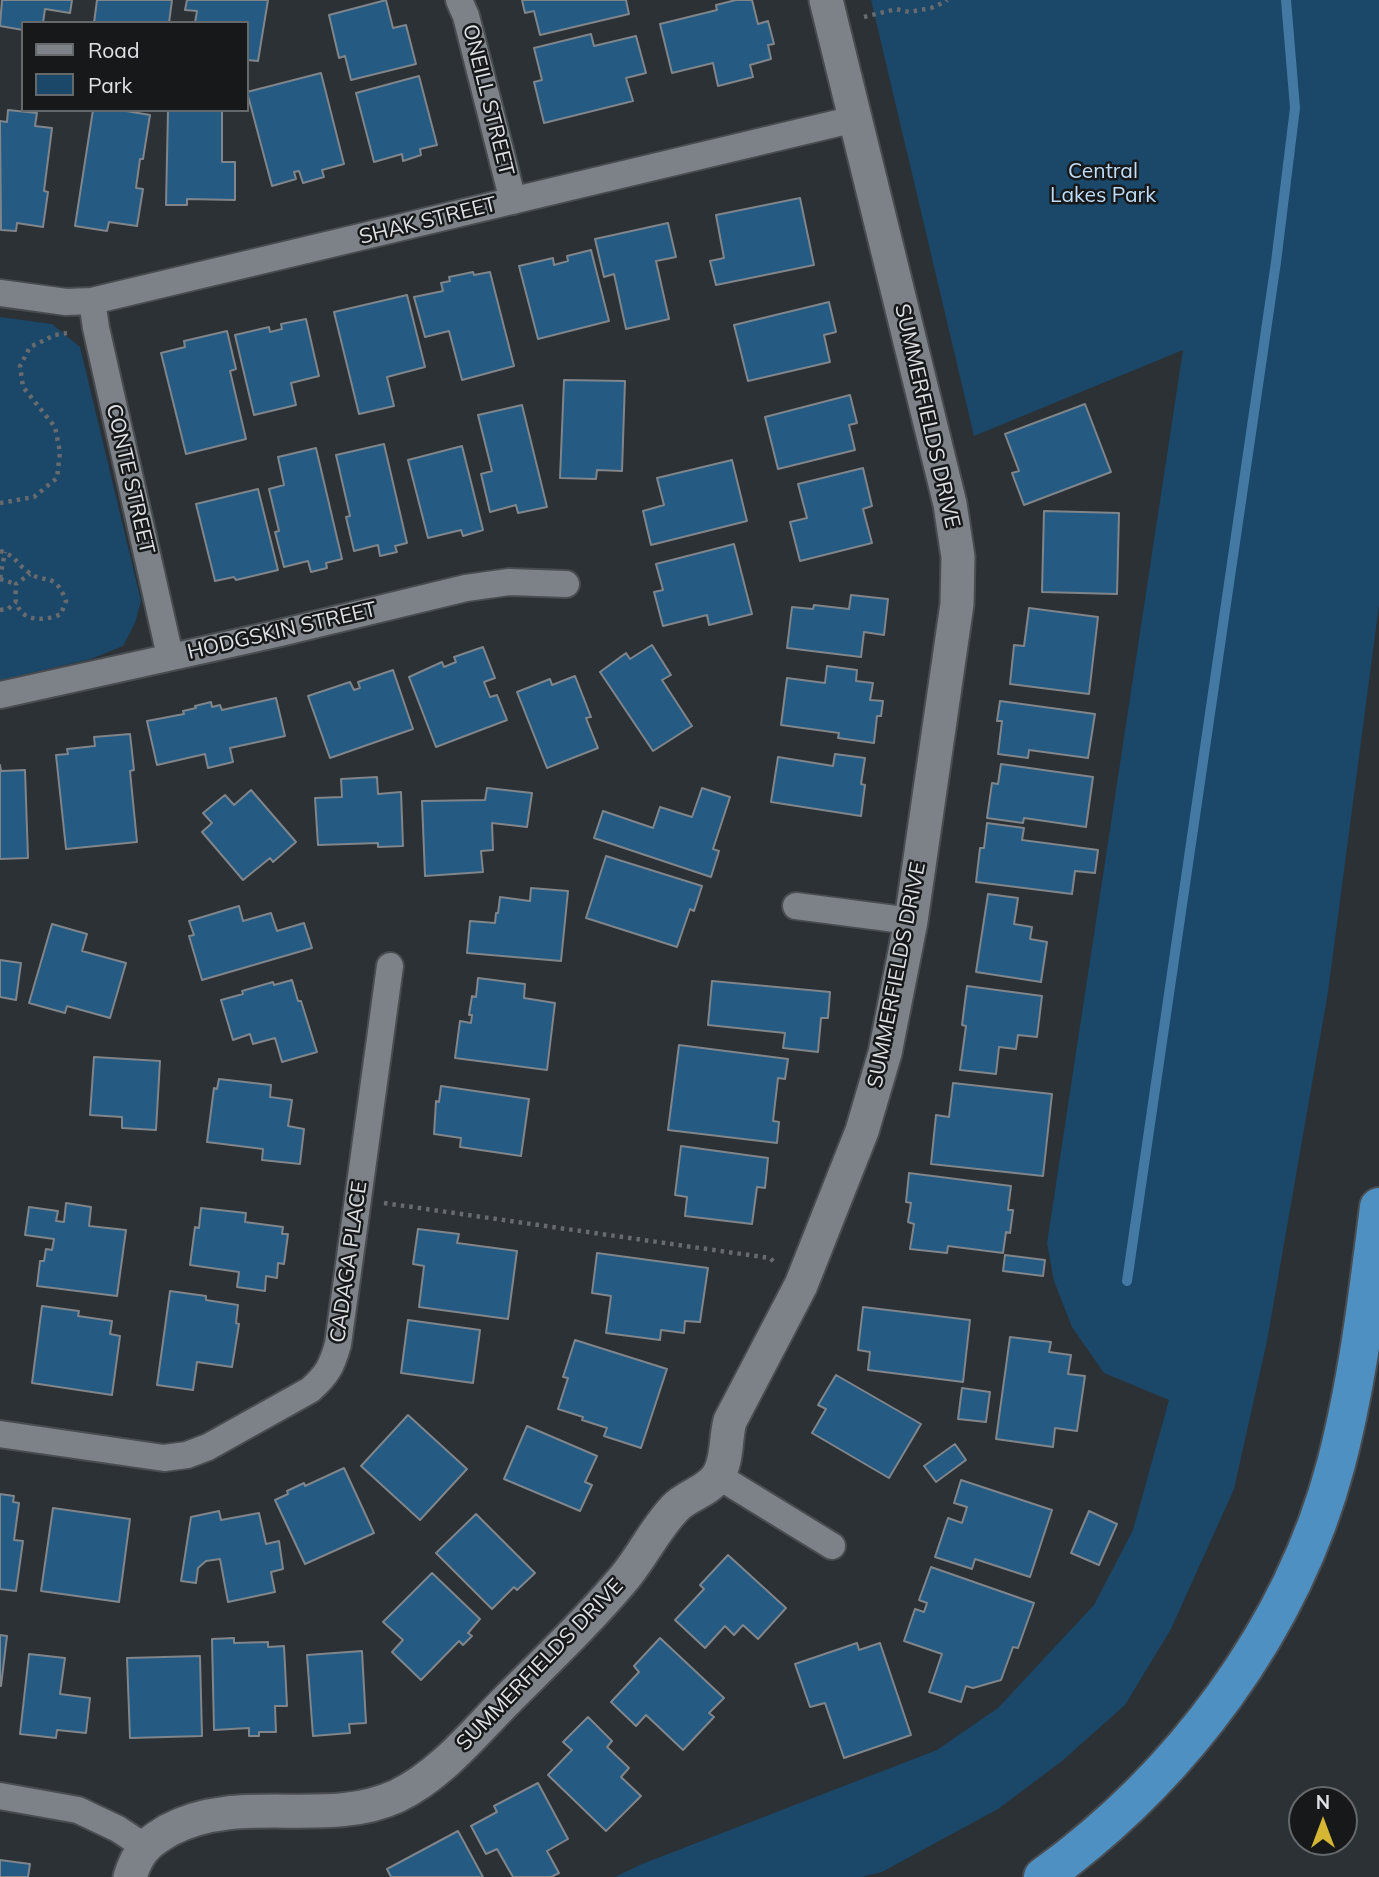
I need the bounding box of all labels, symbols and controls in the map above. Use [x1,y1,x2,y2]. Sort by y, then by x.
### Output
legend [21,21,248,112]
street label: ONEILL STREET [457,22,519,178]
text: Road [88,37,139,63]
text: Park [88,72,132,98]
park label: Central Lakes Park [1050,159,1156,209]
street label: SHAK STREET [357,192,499,250]
street label: SUMMERFIELDS DRIVE [889,301,965,531]
street label: CONTE STREET [100,401,160,557]
street label: HODGSKIN STREET [185,597,379,665]
street label: SUMMERFIELDS DRIVE [863,860,931,1090]
street label: CADAGA PLACE [325,1180,373,1344]
street label: SUMMERFIELDS DRIVE [451,1574,629,1756]
north arrow [1288,1786,1358,1856]
text: N [1316,1790,1330,1814]

